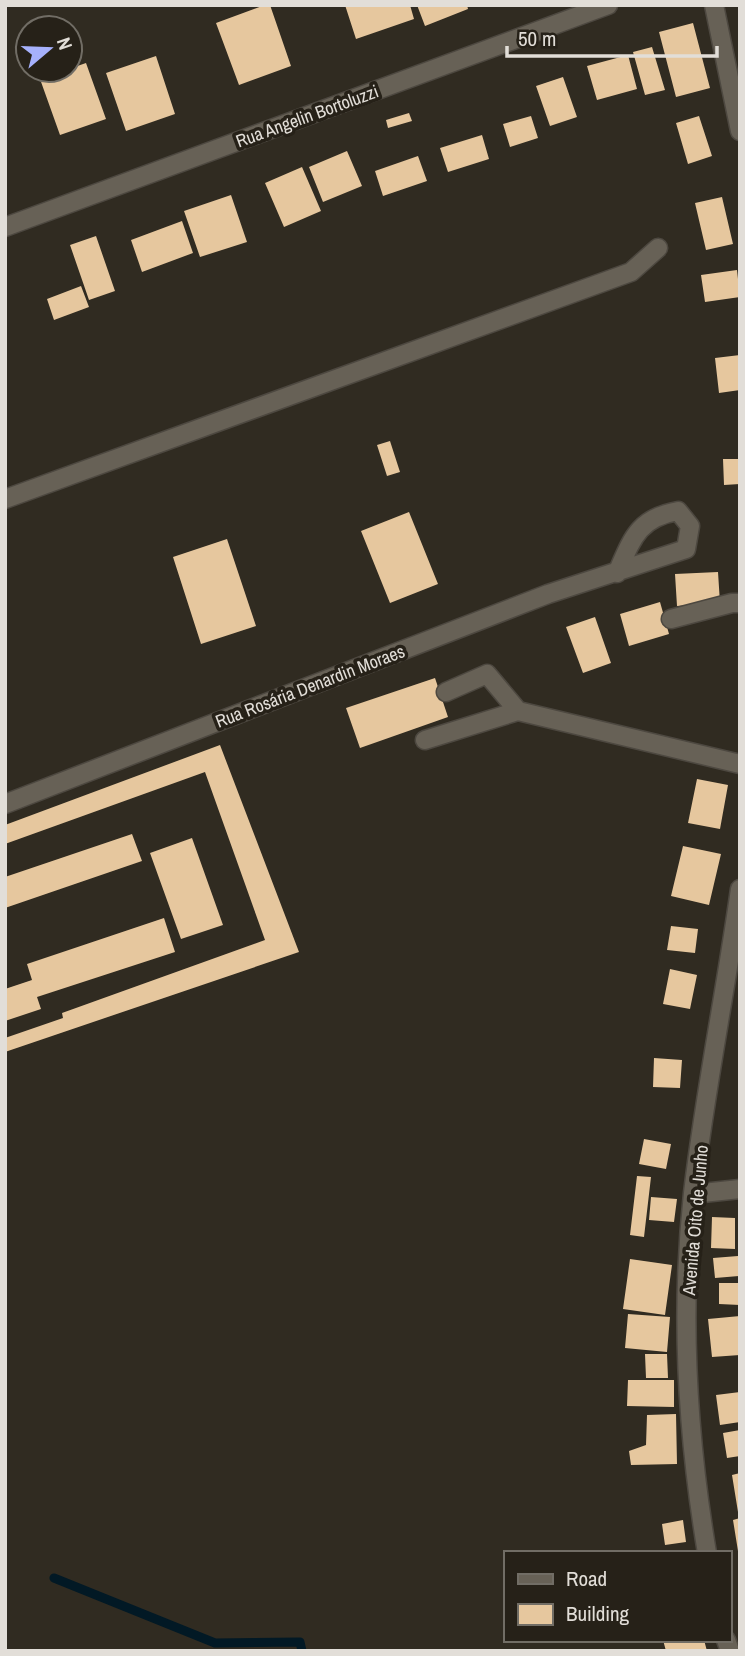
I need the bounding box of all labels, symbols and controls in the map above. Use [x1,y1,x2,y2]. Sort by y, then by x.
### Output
north arrow [14,14,84,84]
scale bar [507,14,717,58]
text: 50 m [518,24,556,53]
text: N [51,34,79,53]
street label: Rua Angelin Bortoluzzi [232,79,382,153]
street label: Rua Rosária Denardin Moraes [212,638,408,734]
street label: Avenida Oito de Junho [676,1144,714,1297]
legend [504,1551,731,1642]
text: Road [566,1564,607,1593]
text: Building [566,1599,630,1628]

